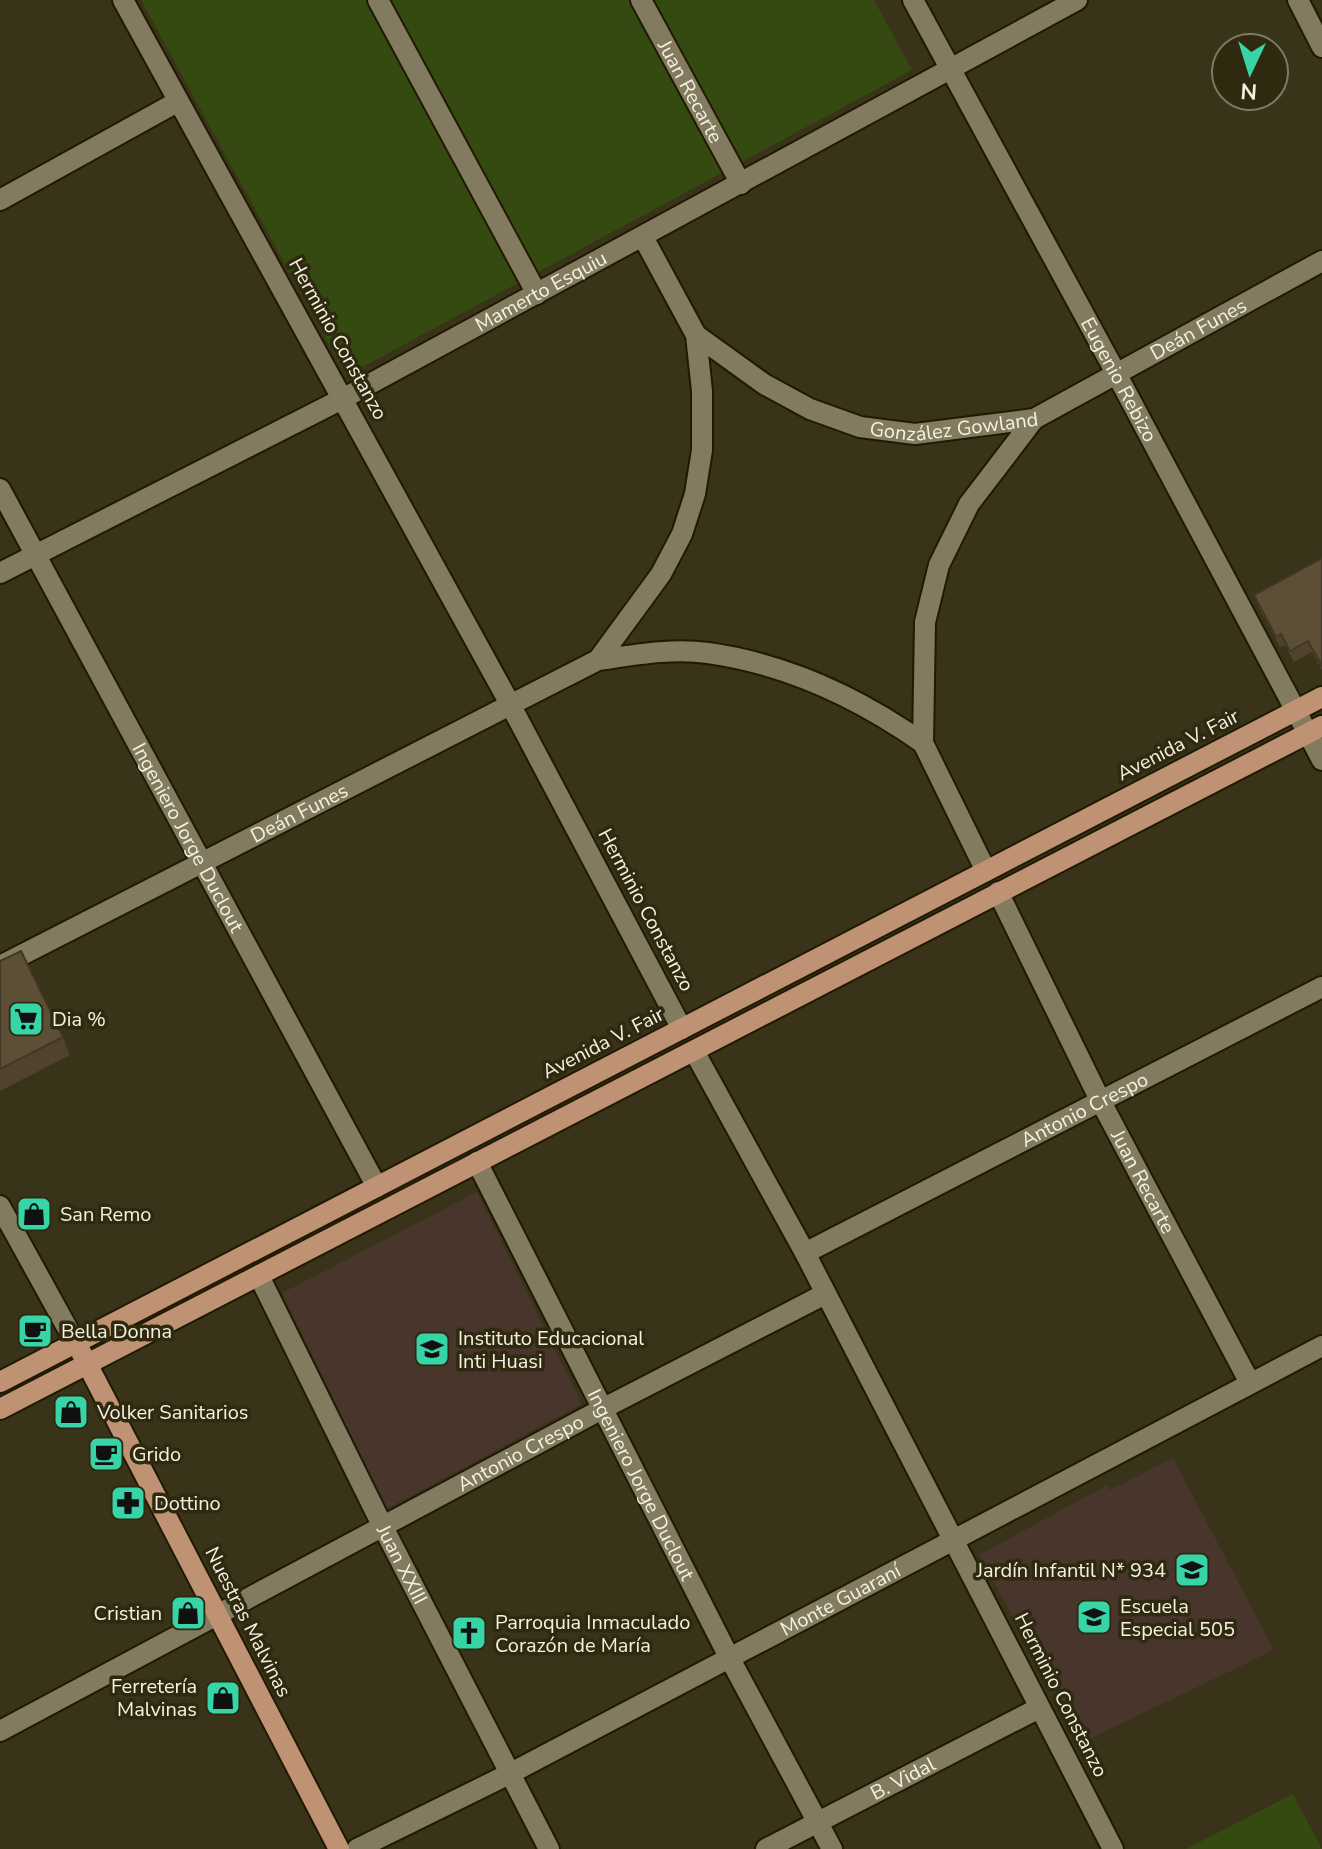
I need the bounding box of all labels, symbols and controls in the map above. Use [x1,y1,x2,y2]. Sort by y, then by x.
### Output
north arrow [1210,32,1290,112]
street label: Juan Recarte [651,34,730,148]
text: N [1239,75,1258,106]
street label: Mamerto Esquiu [470,244,612,338]
street label: Herminio Constanzo [282,253,394,425]
street label: Deán Funes [1145,292,1251,366]
street label: Eugenio Rebizo [1075,312,1164,447]
street label: González Gowland [868,405,1040,447]
street label: Avenida V. Fair [1112,703,1244,787]
street label: Ingeniero Jorge Duclout [126,738,251,938]
street label: Deán Funes [246,777,353,849]
street label: Herminio Constanzo [592,824,700,996]
supermarket icon: Dia % [7,1000,45,1038]
street label: Avenida V. Fair [537,1001,669,1085]
place label: Dia % [52,1006,106,1033]
street label: Antonio Crespo [1016,1065,1153,1153]
street label: Juan Recarte [1104,1124,1182,1238]
shop icon: San Remo [15,1195,53,1233]
place label: San Remo [60,1201,151,1228]
cafe icon: Bella Donna [16,1312,54,1350]
place label: Bella Donna [61,1318,172,1345]
place label: Instituto Educacional Inti Huasi [458,1325,644,1375]
school or university icon: Instituto Educacional Inti Huasi [413,1330,451,1368]
street label: Ingeniero Jorge Duclout [581,1384,702,1586]
shop icon: Volker Sanitarios [52,1393,90,1431]
place label: Volker Sanitarios [96,1399,248,1426]
street label: Antonio Crespo [452,1408,588,1498]
cafe icon: Grido [87,1435,125,1473]
place label: Grido [132,1441,181,1468]
pharmacy icon: Dottino [109,1484,147,1522]
place label: Dottino [154,1490,221,1517]
street label: Juan XXIII [370,1519,434,1609]
street label: Nuestras Malvinas [198,1542,298,1702]
school or university icon: Jardín Infantil N* 934 [1173,1551,1211,1589]
street label: Monte Guaraní [776,1556,906,1642]
place label: Jardín Infantil N* 934 [975,1557,1166,1584]
place label: Escuela Especial 505 [1120,1593,1235,1643]
shop icon: Cristian [169,1594,207,1632]
school or university icon: Escuela Especial 505 [1075,1598,1113,1636]
place label: Cristian [94,1600,162,1627]
street label: Herminio Constanzo [1008,1608,1114,1782]
place label: Parroquia Inmaculado Corazón de María [495,1609,690,1659]
church icon: Parroquia Inmaculado Corazón de María [450,1614,488,1652]
place label: Ferretería Malvinas [111,1673,197,1723]
shop icon: Ferretería Malvinas [204,1679,242,1717]
street label: B. Vidal [866,1750,940,1806]

